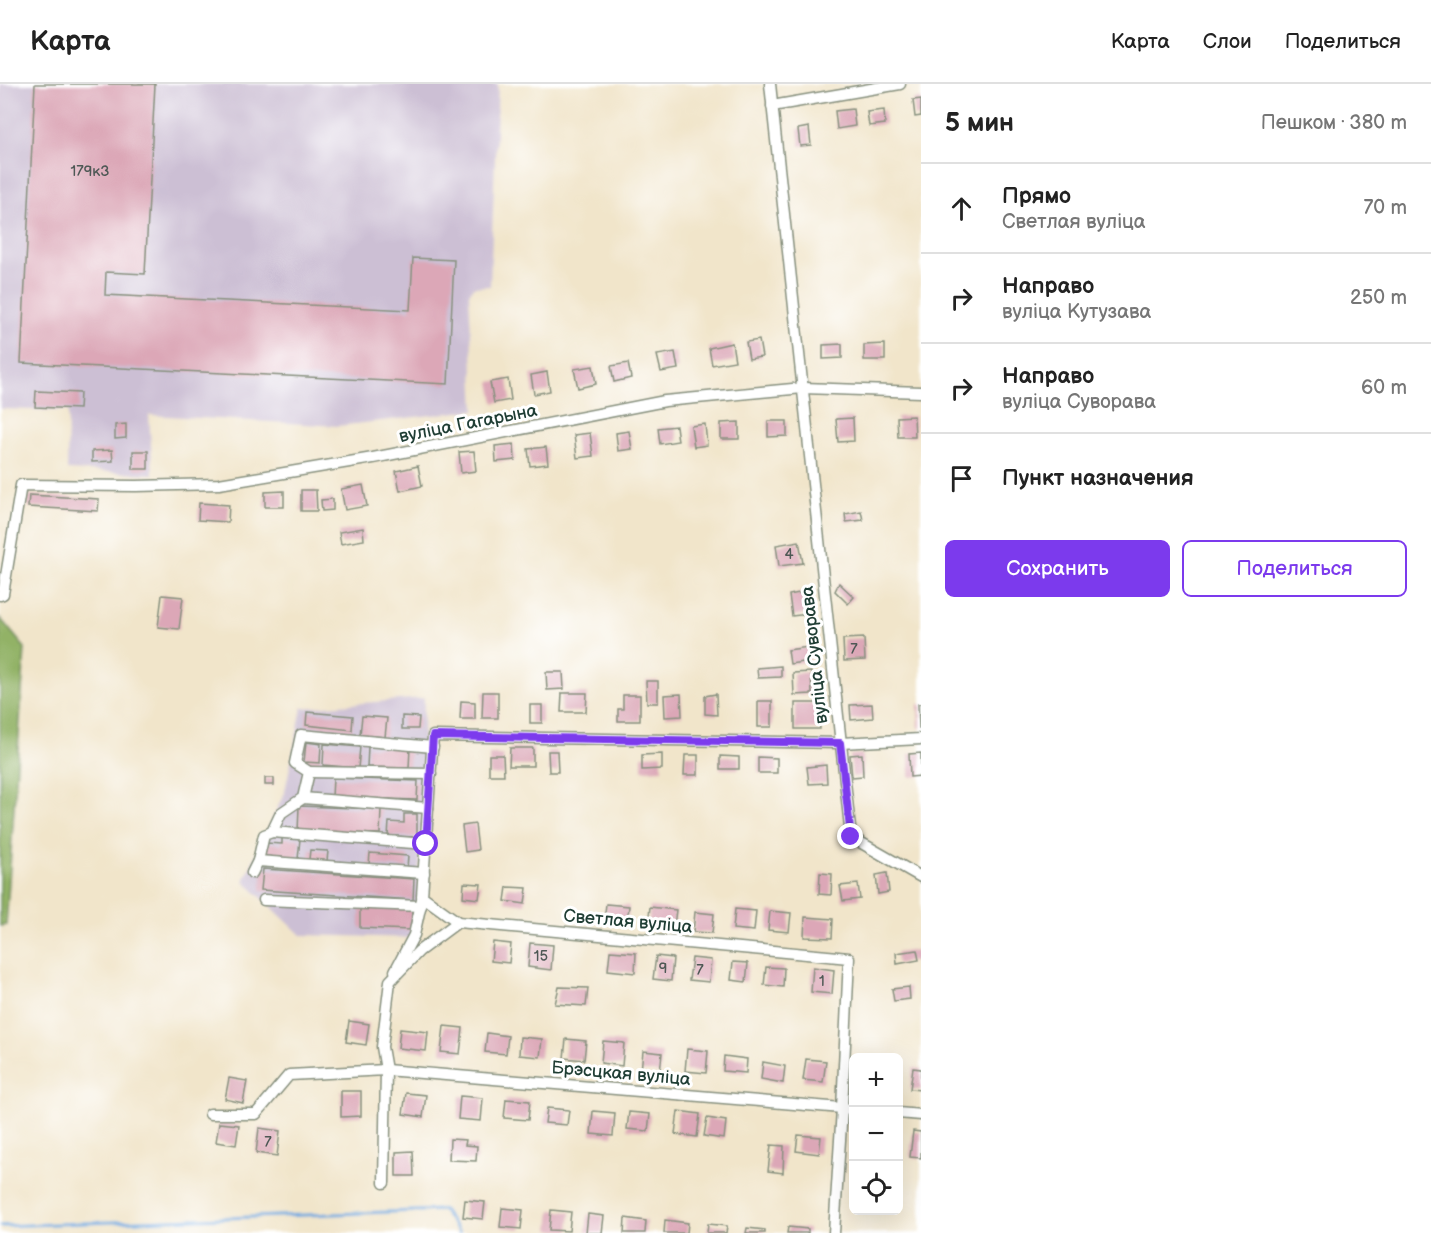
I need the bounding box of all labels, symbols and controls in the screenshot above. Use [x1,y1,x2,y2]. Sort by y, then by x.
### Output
text: Карта [30,25,110,58]
text: Карта [1111,29,1170,54]
text: Слои [1203,29,1252,54]
text: Поделиться [1285,29,1401,54]
text: 5 мин [945,108,1014,139]
text: Пешком · 380 m [1261,111,1407,135]
house number: 179к3 [70,162,110,181]
text: Прямо [1002,183,1071,210]
icon: ahead [945,192,978,225]
text: 70 m [1363,196,1407,220]
text: Светлая вуліца [1002,210,1146,234]
text: Направо [1002,273,1094,300]
icon: right [945,282,978,315]
text: 250 m [1350,286,1407,310]
text: вуліца Кутузава [1002,300,1151,324]
text: Направо [1002,363,1094,390]
icon: right [945,372,978,405]
text: 60 m [1361,376,1407,400]
text: вуліца Суворава [1002,390,1156,414]
street label: вуліца Гагарына [397,400,539,447]
icon: arrive [945,462,978,495]
text: Пункт назначения [1002,465,1194,492]
button: Сохранить [945,540,1170,597]
button: Поделиться [1182,540,1407,597]
house number: 4 [784,545,794,564]
street label: вуліца Суворава [797,585,832,725]
house number: 7 [850,640,858,659]
route end [837,823,863,849]
route start [412,830,438,856]
street label: Светлая вуліца [563,905,694,938]
house number: 15 [534,947,548,966]
house number: 9 [659,959,667,978]
house number: 7 [696,961,704,980]
house number: 1 [819,972,825,991]
map controls [849,1053,903,1215]
button: + [849,1053,903,1107]
street label: Брэсцкая вуліца [550,1057,692,1090]
button: − [849,1107,903,1161]
house number: 7 [264,1133,272,1152]
button: locate [849,1161,903,1215]

